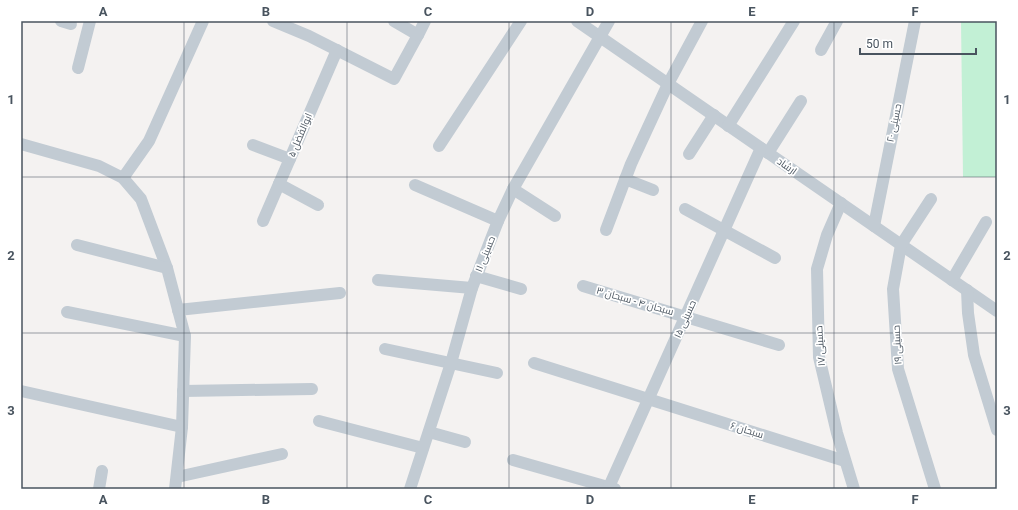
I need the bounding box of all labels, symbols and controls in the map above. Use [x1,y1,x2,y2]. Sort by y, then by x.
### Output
text: A [99,4,108,19]
text: B [262,4,270,19]
text: C [424,4,433,19]
text: D [586,4,594,19]
text: E [748,4,756,19]
text: F [911,4,919,19]
scale bar [860,30,976,56]
text: 50 m [866,37,893,51]
text: 1 [7,92,15,107]
text: 1 [1003,92,1011,107]
street label: حسینی ۲۰ [885,103,904,143]
street label: ابوالفضل ۵ [286,111,315,159]
street label: ارشاد [775,155,799,177]
street label: حسینی ۱۱ [473,235,498,274]
text: 2 [7,248,15,263]
text: 2 [1003,248,1011,263]
street label: سبحان ۴ - سبحان ۳ [595,285,675,318]
street label: حسینی ۱۵ [672,299,699,340]
street label: حسینی ۱۷ [813,325,828,367]
street label: حسینی ۱۹ [890,325,905,365]
text: 3 [7,403,15,418]
text: 3 [1003,403,1011,418]
street label: سبحان ۶ [729,420,765,441]
text: A [99,492,108,507]
text: B [262,492,270,507]
text: C [424,492,433,507]
text: D [586,492,594,507]
text: E [748,492,756,507]
text: F [911,492,919,507]

